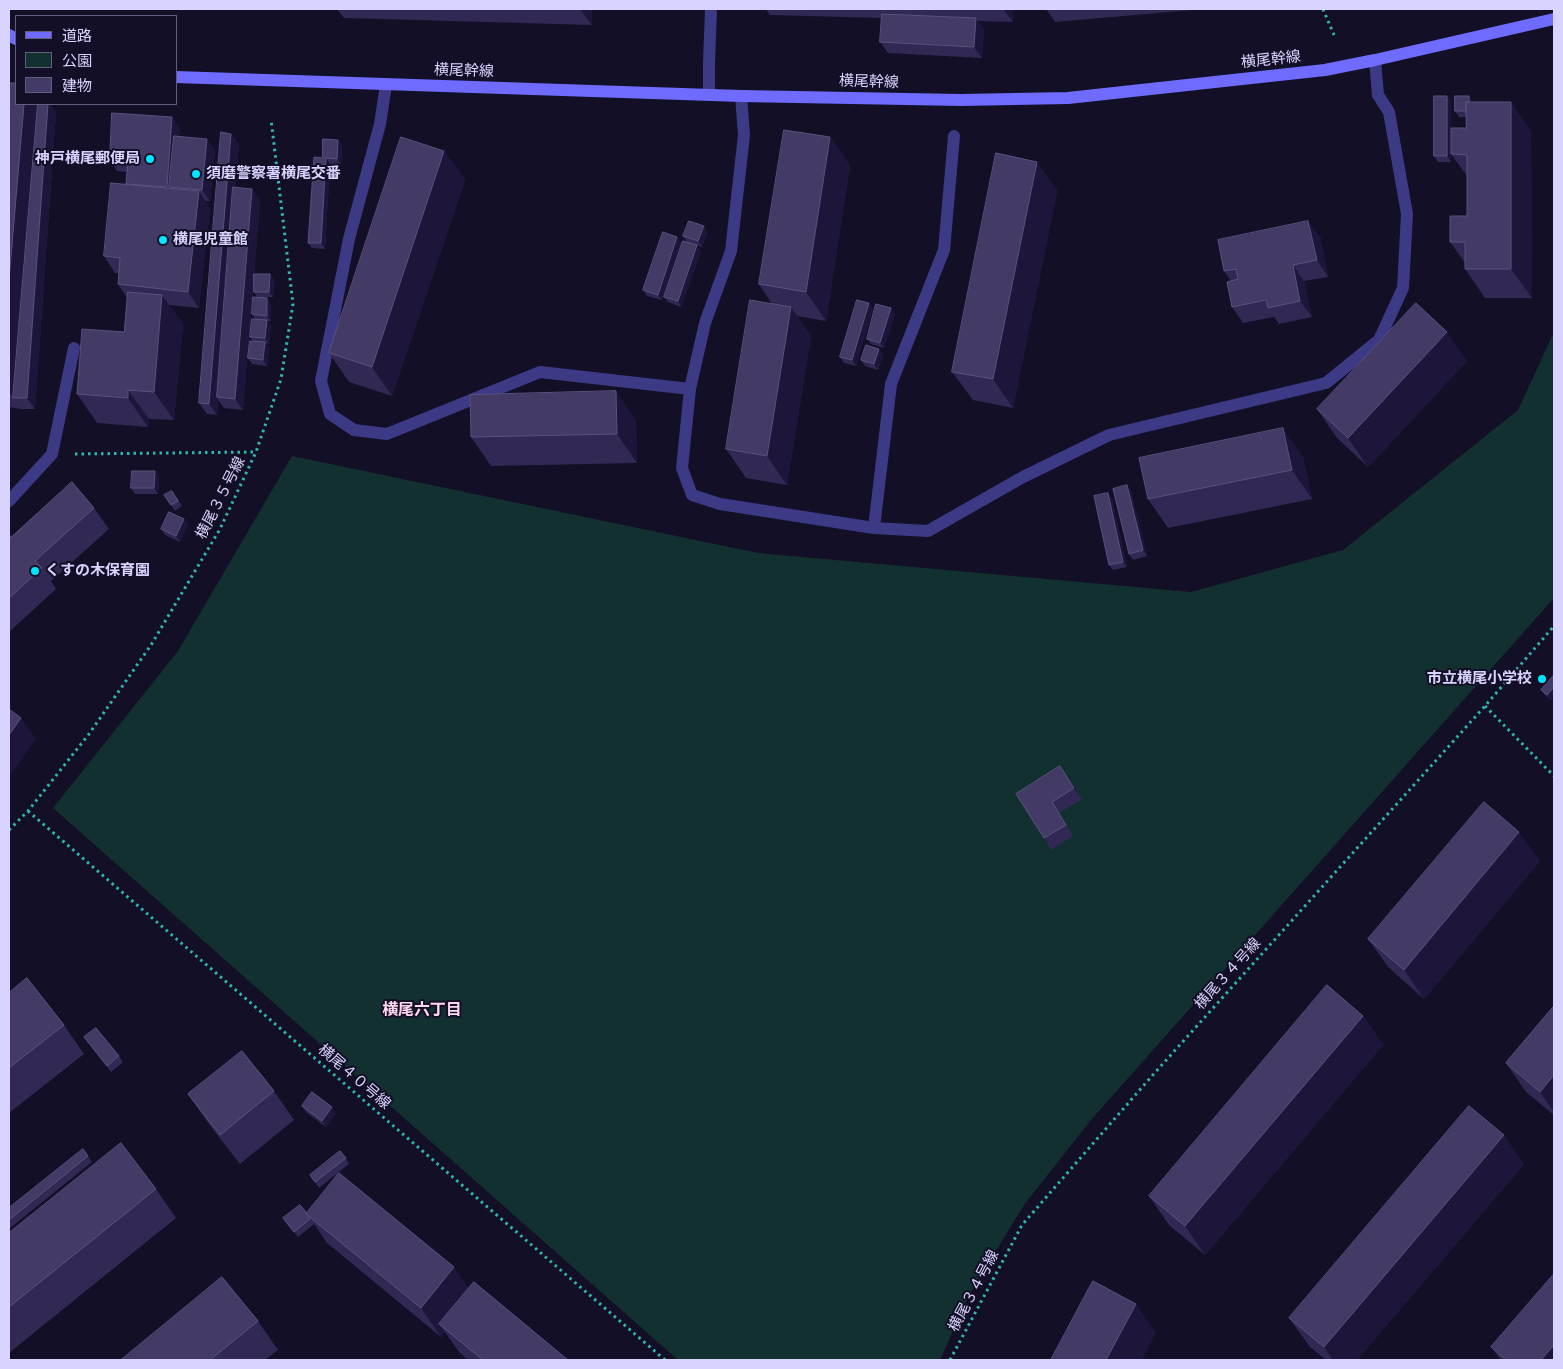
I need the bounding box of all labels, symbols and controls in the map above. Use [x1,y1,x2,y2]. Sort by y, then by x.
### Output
legend [15,15,178,105]
text: 道路 [62,25,92,46]
street label: 横尾幹線 [1240,48,1302,72]
text: 公園 [62,50,92,71]
street label: 横尾幹線 [434,61,494,81]
street label: 横尾幹線 [839,72,899,92]
text: 建物 [62,75,92,96]
place label: 神戸横尾郵便局 [35,150,140,168]
marker: 神戸横尾郵便局 [144,153,156,165]
place label: 須磨警察署横尾交番 [206,165,341,183]
marker: 須磨警察署横尾交番 [190,168,202,180]
place label: 横尾児童館 [173,231,248,249]
marker: 横尾児童館 [157,234,169,246]
street label: 横尾３５号線 [193,454,249,542]
place label: くすの木保育園 [45,562,150,580]
marker: くすの木保育園 [29,565,41,577]
place label: 市立横尾小学校 [1427,670,1532,688]
marker: 市立横尾小学校 [1536,673,1548,685]
street label: 横尾３４号線 [1191,935,1265,1013]
district label: 横尾六丁目 [382,1001,462,1021]
street label: 横尾４０号線 [314,1041,394,1113]
street label: 横尾３４号線 [945,1247,1003,1335]

